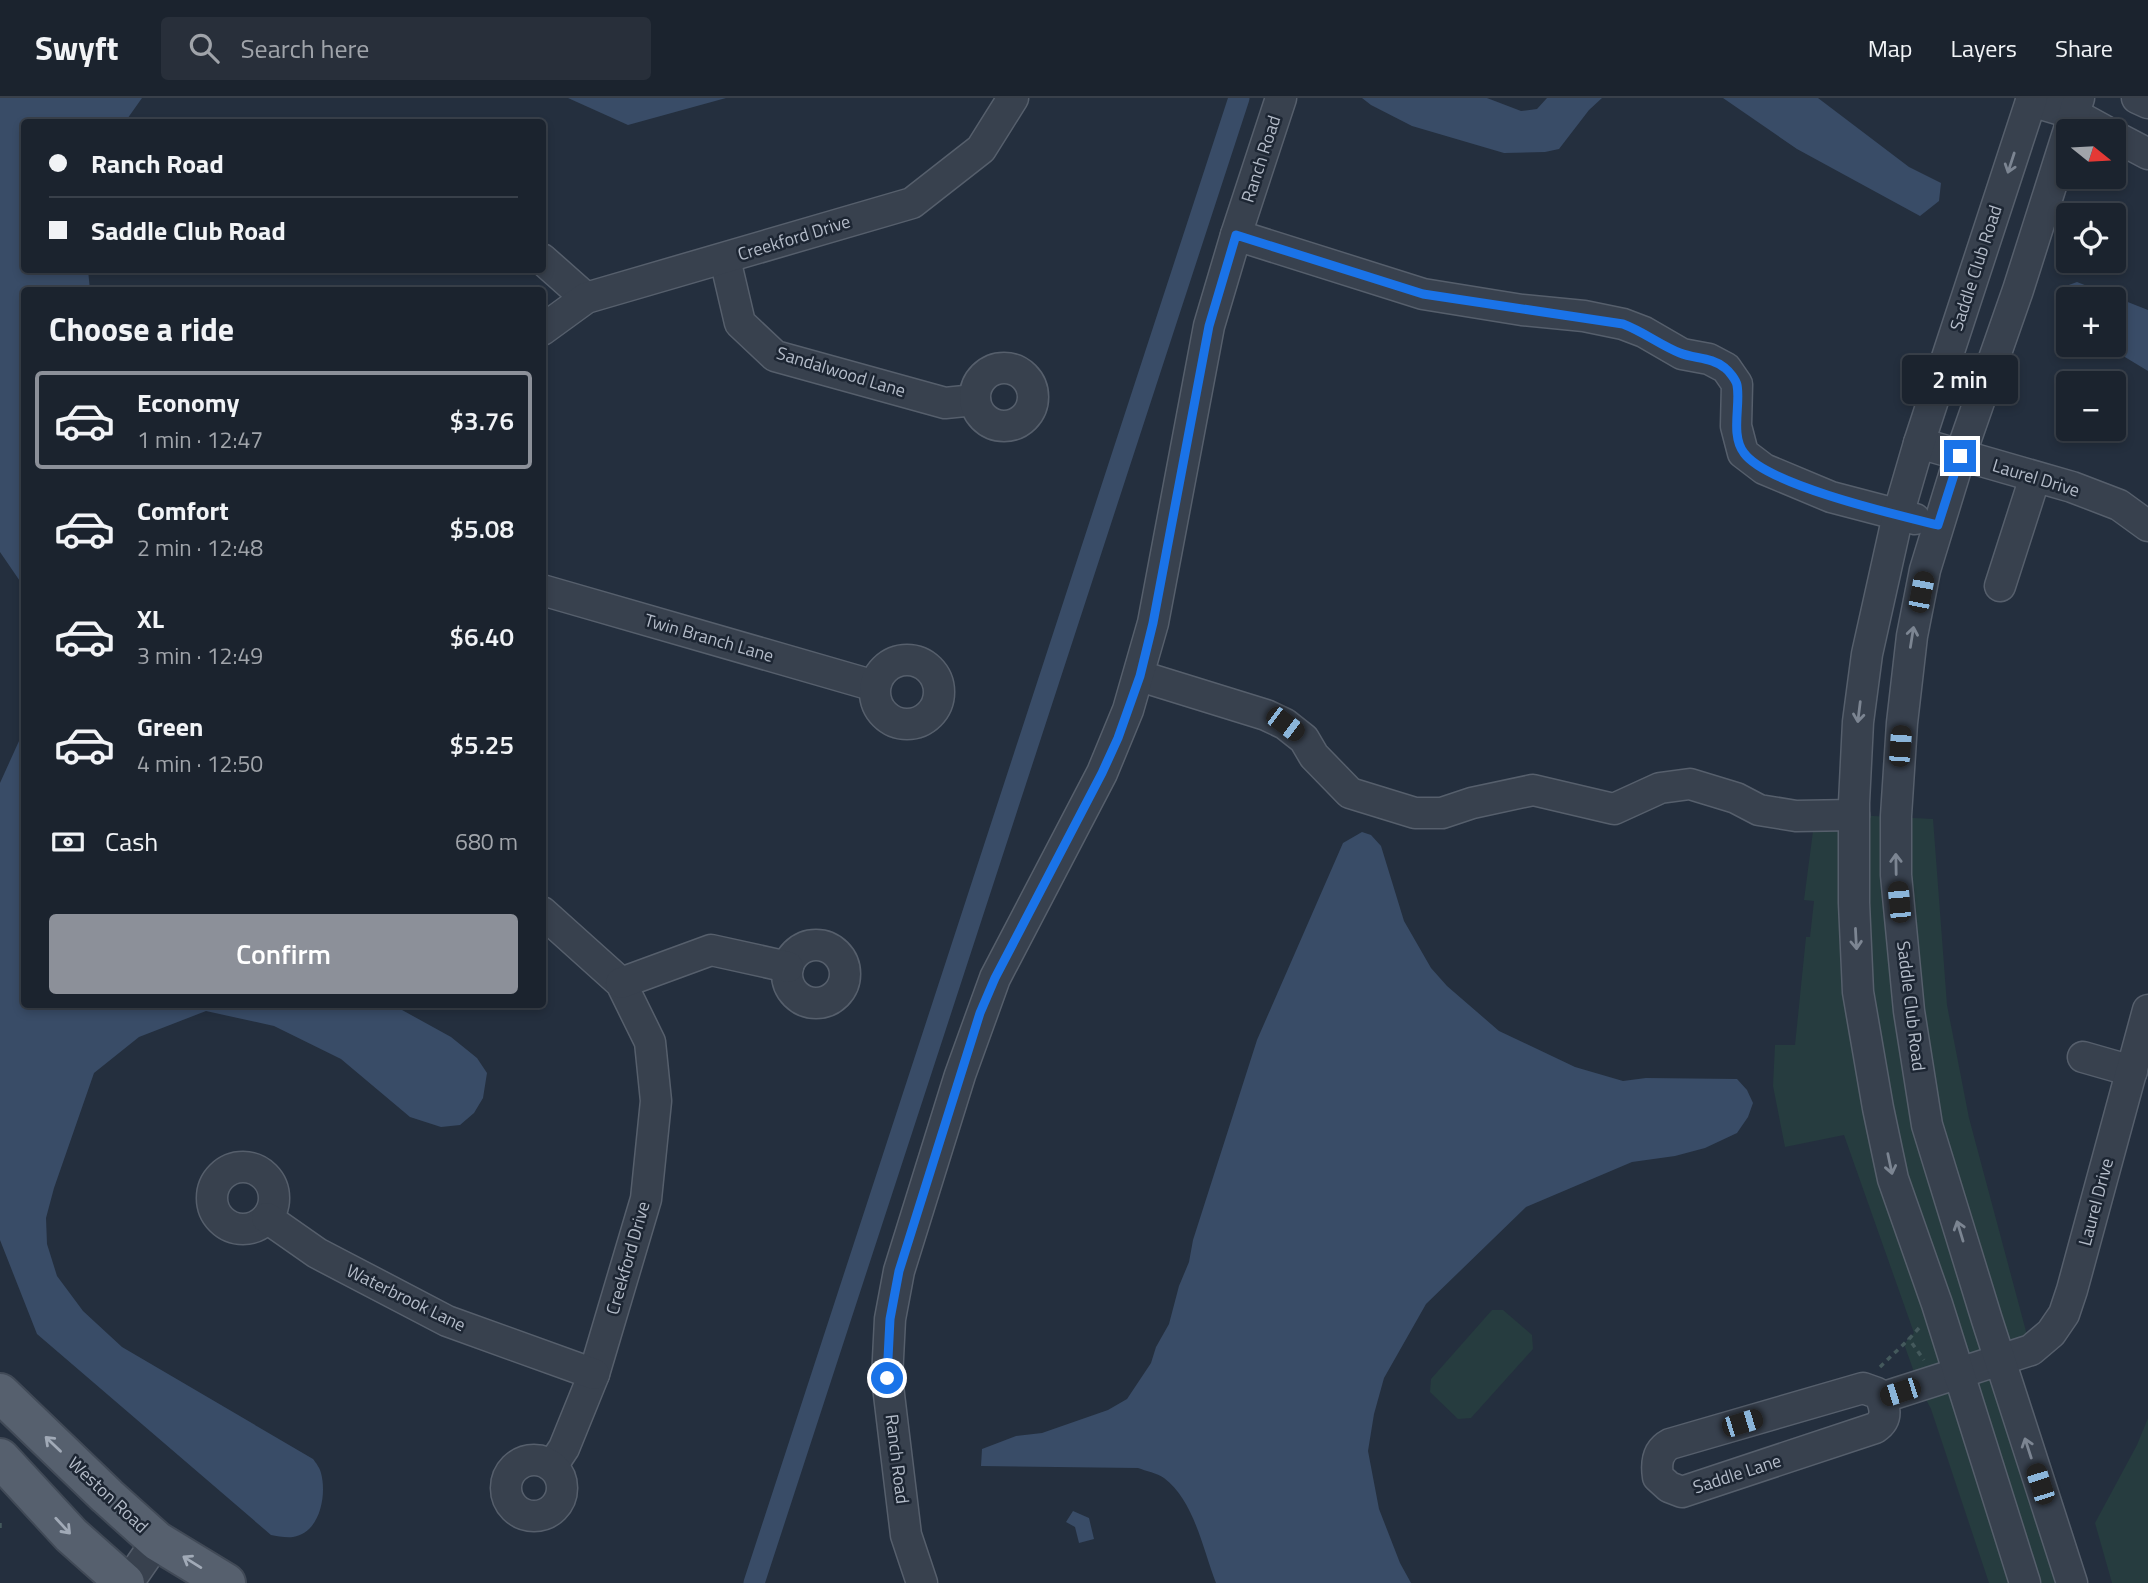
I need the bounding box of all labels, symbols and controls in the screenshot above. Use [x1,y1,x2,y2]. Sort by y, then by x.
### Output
search box [161,17,651,80]
text: Swyft [35,23,119,73]
icon: search [185,29,223,67]
text: Search here [241,29,369,68]
text: Map [1868,30,1913,66]
text: Layers [1951,30,2017,66]
text: Share [2055,30,2113,66]
street label: Ranch Road [1234,112,1287,206]
north arrow [2056,119,2126,189]
map controls [2056,119,2126,441]
text: Ranch Road [91,144,224,183]
one-way arrow [2004,151,2016,173]
street label: Saddle Club Road [1942,201,2009,334]
button: locate [2056,203,2126,273]
street label: Creekford Drive [734,208,854,267]
text: Saddle Club Road [91,211,286,250]
button: + [2056,287,2126,357]
text: Choose a ride [49,305,234,353]
street label: Sandalwood Lane [773,339,909,404]
callout: 2 min [1902,354,2018,404]
text: 2 min [1932,362,1988,397]
button: − [2056,371,2126,441]
text: Economy [137,383,239,422]
icon: car [53,389,116,452]
text: $3.76 [450,401,514,440]
text: 1 min · 12:47 [137,422,263,457]
route end [1944,440,1976,472]
street label: Laurel Drive [1989,451,2083,504]
text: Comfort [137,491,229,530]
icon: car [53,497,116,560]
text: $5.08 [450,509,514,548]
text: 2 min · 12:48 [137,530,263,565]
car [1907,569,1936,615]
text: XL [137,599,164,638]
icon: car [53,605,116,668]
street label: Twin Branch Lane [641,606,777,669]
text: $6.40 [450,617,514,656]
one-way arrow [1906,626,1919,649]
text: 3 min · 12:49 [137,638,263,673]
one-way arrow [1853,700,1866,723]
car [1262,703,1309,745]
text: Green [137,707,203,746]
icon: car [53,713,116,776]
car [1889,724,1912,768]
text: $5.25 [450,725,514,764]
text: 4 min · 12:50 [137,746,263,781]
text: Cash [105,822,158,861]
icon: cash [49,823,87,861]
text: 680 m [455,824,518,859]
one-way arrow [1889,852,1903,875]
car [1887,880,1912,924]
button: Confirm [49,914,518,994]
one-way arrow [1849,927,1862,950]
street label: Saddle Club Road [1890,939,1933,1073]
one-way arrow [1884,1152,1897,1174]
street label: Laurel Drive [2071,1155,2120,1249]
street label: Creekford Drive [598,1198,657,1318]
one-way arrow [1952,1220,1965,1242]
street label: Waterbrook Lane [342,1257,470,1338]
route start [871,1362,903,1394]
car [1877,1376,1924,1408]
car [1719,1407,1766,1439]
street label: Ranch Road [879,1413,916,1505]
one-way arrow [45,1436,62,1453]
one-way arrow [2021,1437,2034,1459]
street label: Saddle Lane [1689,1447,1784,1500]
street label: Weston Road [62,1450,155,1539]
car [2024,1461,2057,1507]
one-way arrow [54,1517,71,1534]
one-way arrow [182,1554,202,1568]

